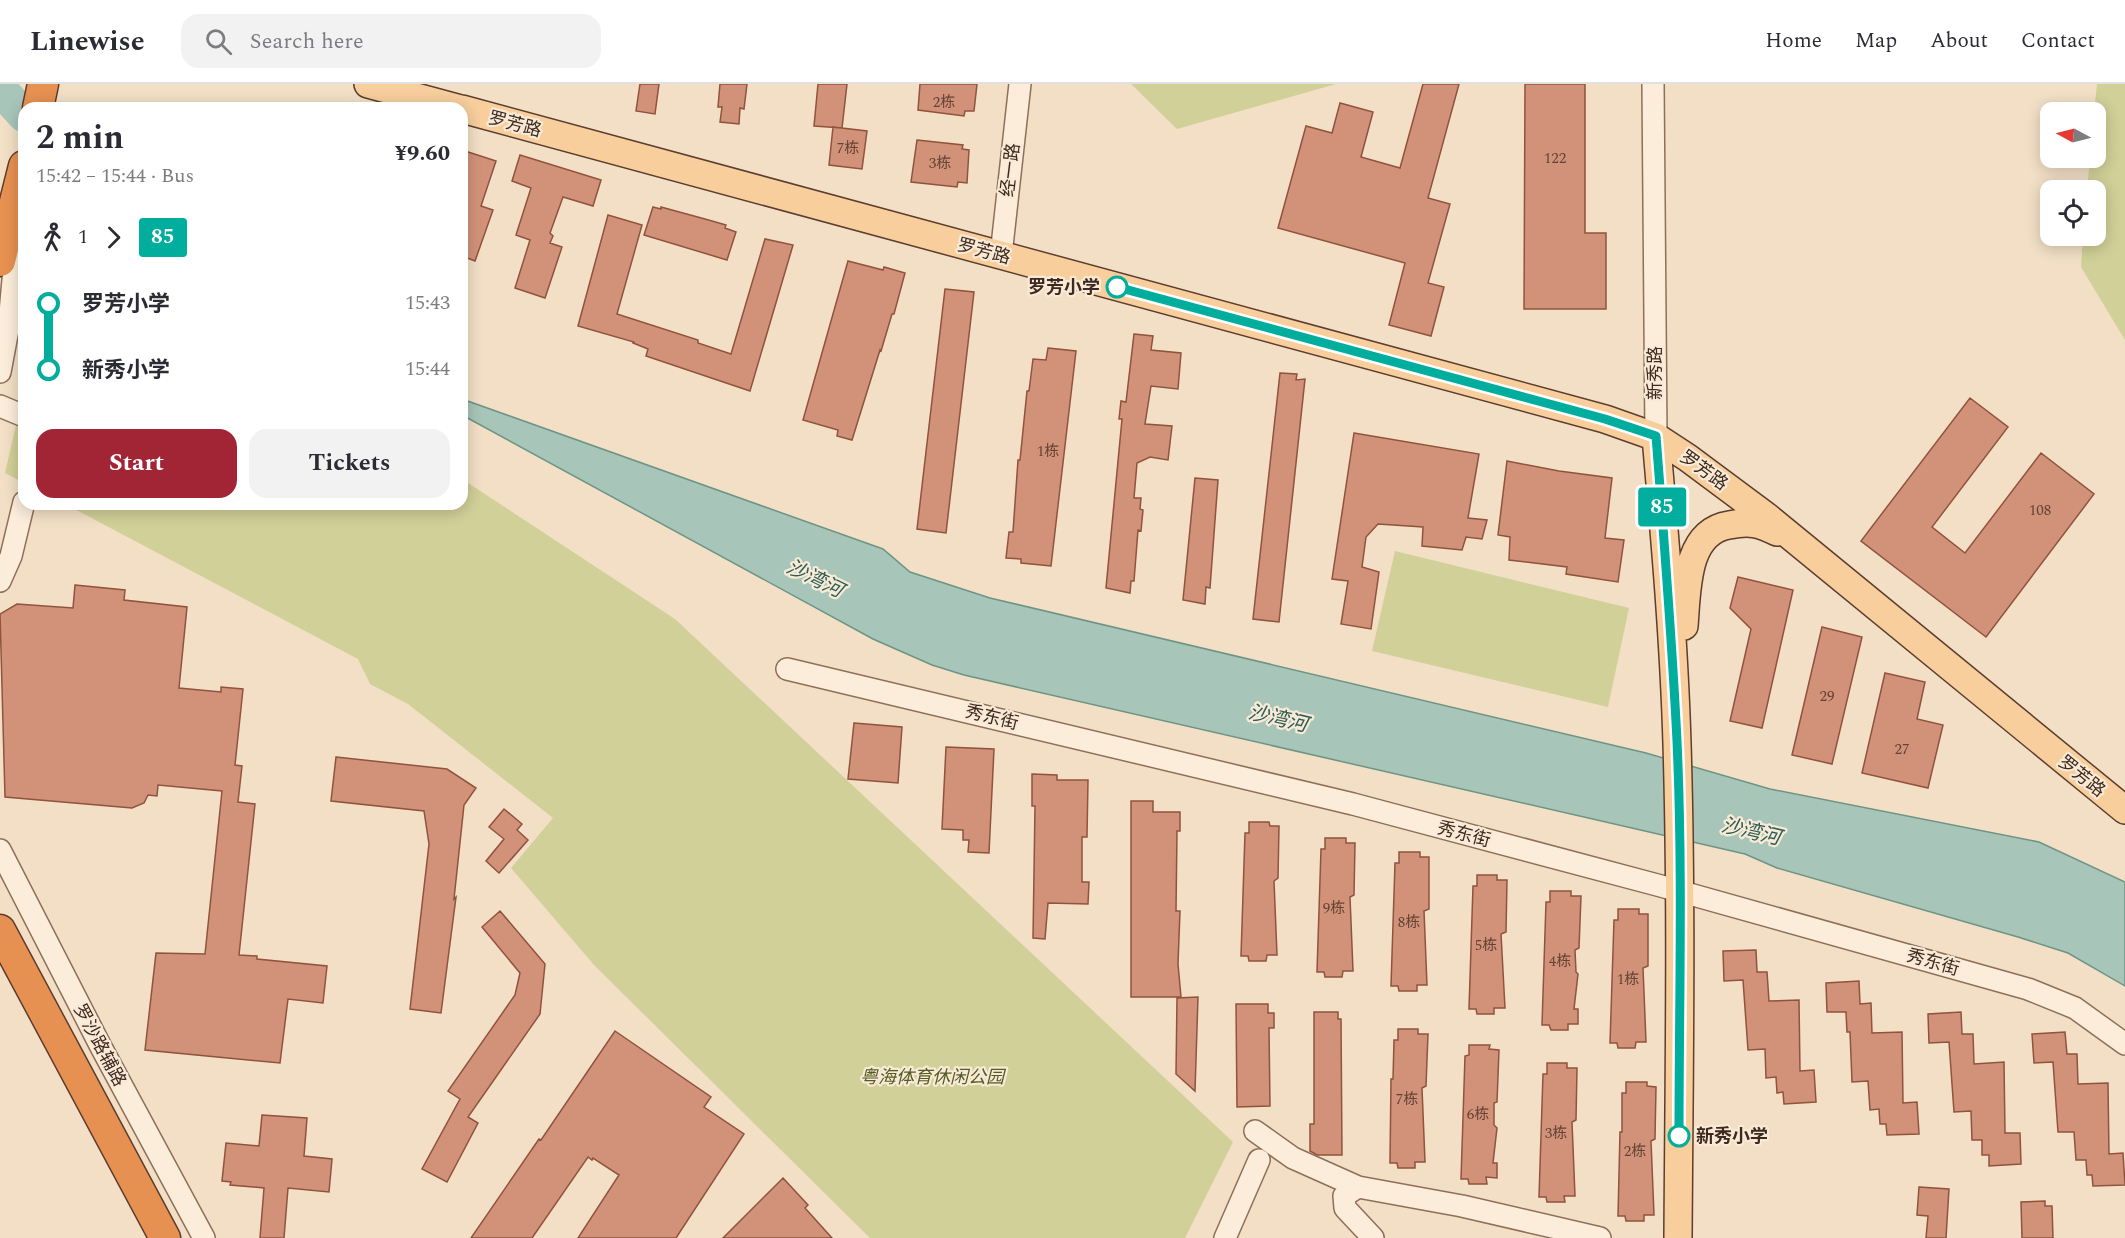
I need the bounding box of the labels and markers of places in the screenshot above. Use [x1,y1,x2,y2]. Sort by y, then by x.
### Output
place label: 罗芳小学 [1028,274,1100,301]
marker: 罗芳小学 [1106,276,1128,298]
place label: 新秀小学 [1696,1123,1768,1150]
marker: 新秀小学 [1668,1125,1690,1147]

